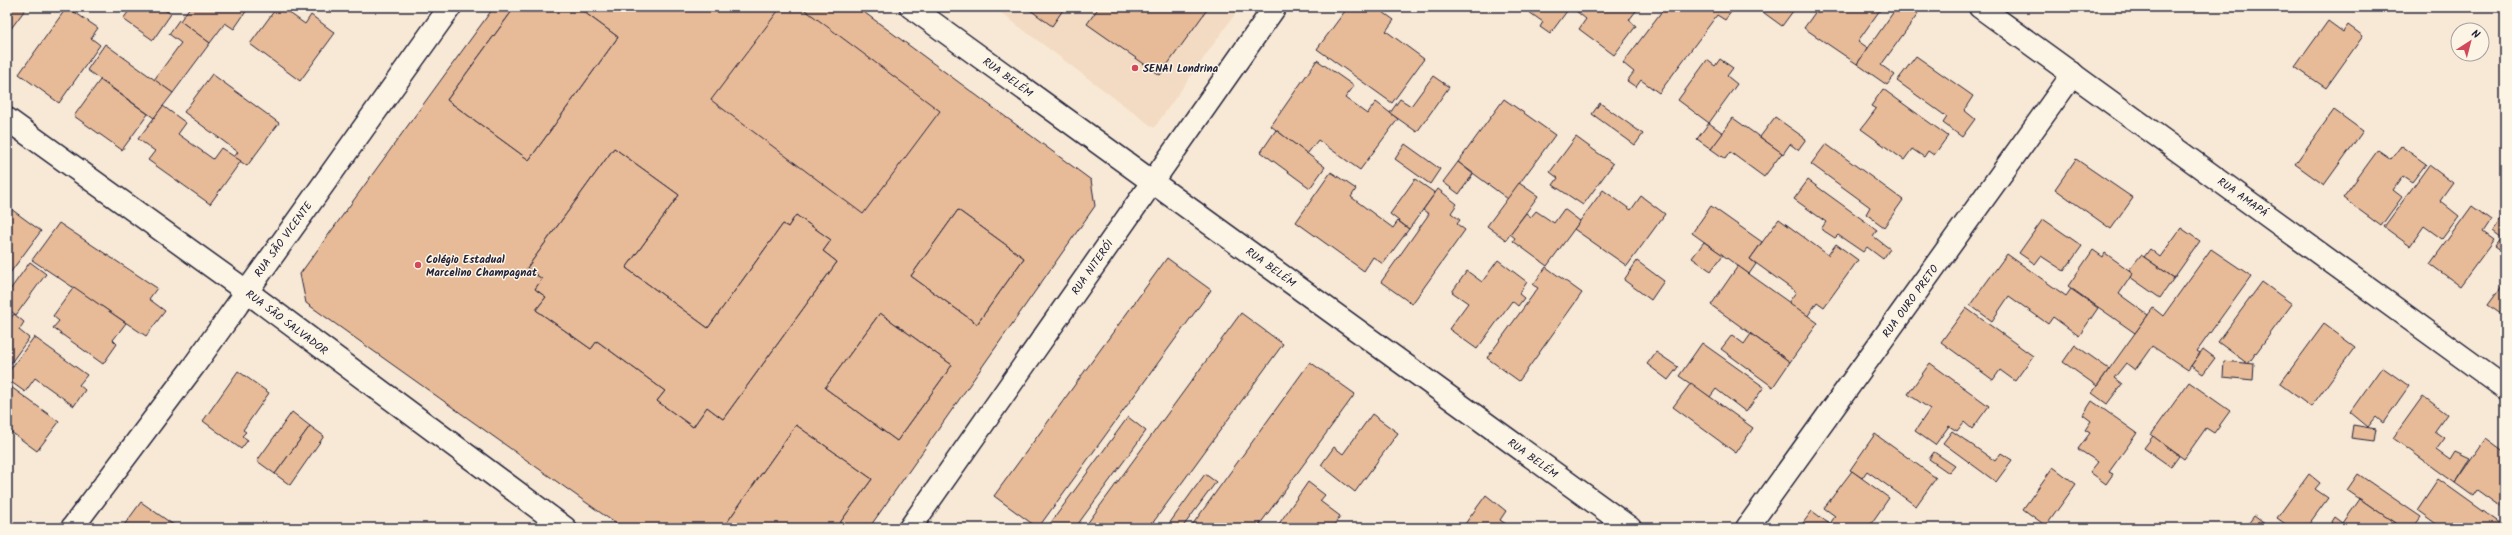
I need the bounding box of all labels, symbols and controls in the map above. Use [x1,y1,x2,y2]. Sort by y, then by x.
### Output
north arrow [2450,22,2490,62]
text: N [2467,25,2483,44]
street label: RUA BELÉM [978,53,1037,103]
place label: SENAI Londrina [1143,60,1219,78]
marker: SENAI Londrina [1130,63,1140,73]
street label: RUA AMAPÁ [2213,173,2272,223]
street label: RUA SÃO VICENTE [250,198,318,281]
street label: RUA NITERÓI [1067,236,1119,299]
street label: RUA BELÉM [1241,243,1300,293]
place label: Colégio Estadual Marcelino Champagnat [426,251,538,282]
marker: Colégio Estadual Marcelino Champagnat [413,260,423,270]
street label: RUA OURO PRETO [1878,261,1944,342]
street label: RUA SÃO SALVADOR [241,286,332,360]
street label: RUA BELÉM [1503,434,1562,484]

